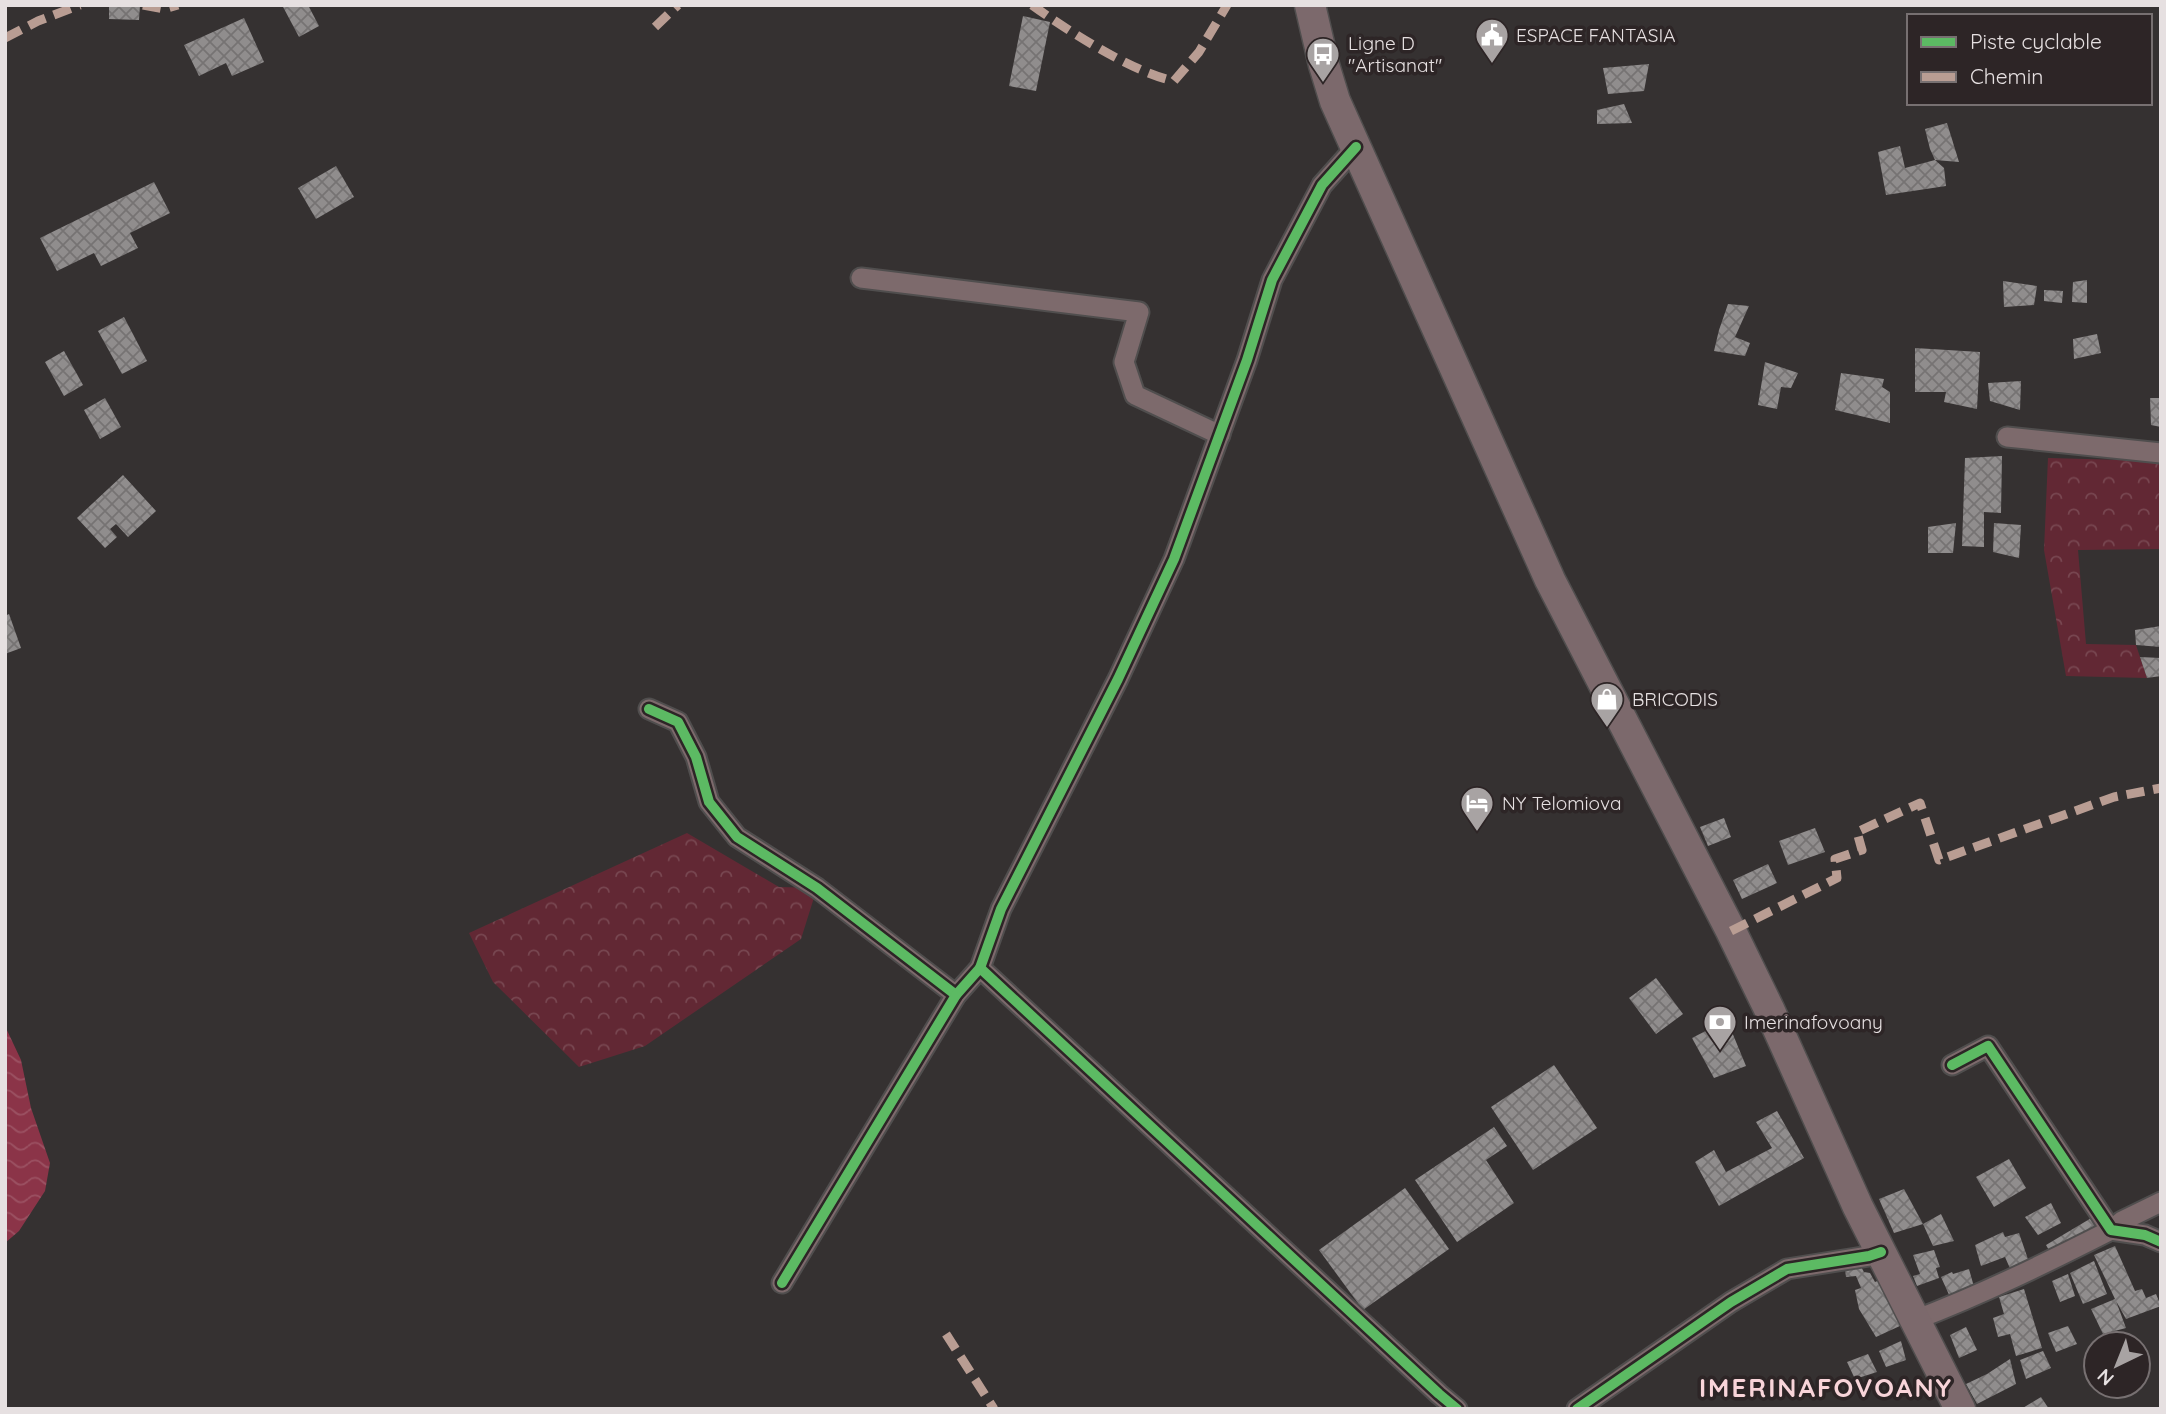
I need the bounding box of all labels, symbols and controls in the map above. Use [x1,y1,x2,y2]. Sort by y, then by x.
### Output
legend [1907,14,2152,105]
public building icon: ESPACE FANTASIA [1473,16,1511,65]
place label: ESPACE FANTASIA [1516,23,1675,47]
text: Piste cyclable [1970,28,2102,54]
place label: Ligne D "Artisanat" [1348,31,1442,77]
bus stop icon: Ligne D "Artisanat" [1304,35,1342,84]
text: Chemin [1970,63,2043,89]
shop icon: BRICODIS [1588,680,1626,729]
place label: BRICODIS [1632,687,1718,711]
hotel icon: NY Telomiova [1458,784,1496,833]
place label: NY Telomiova [1502,791,1622,815]
bank icon: Imerinafovoany [1701,1003,1739,1052]
place label: Imerinafovoany [1744,1010,1883,1034]
north arrow [2082,1330,2152,1400]
text: N [2092,1364,2119,1391]
district label: IMERINAFOVOANY [1699,1371,1953,1404]

